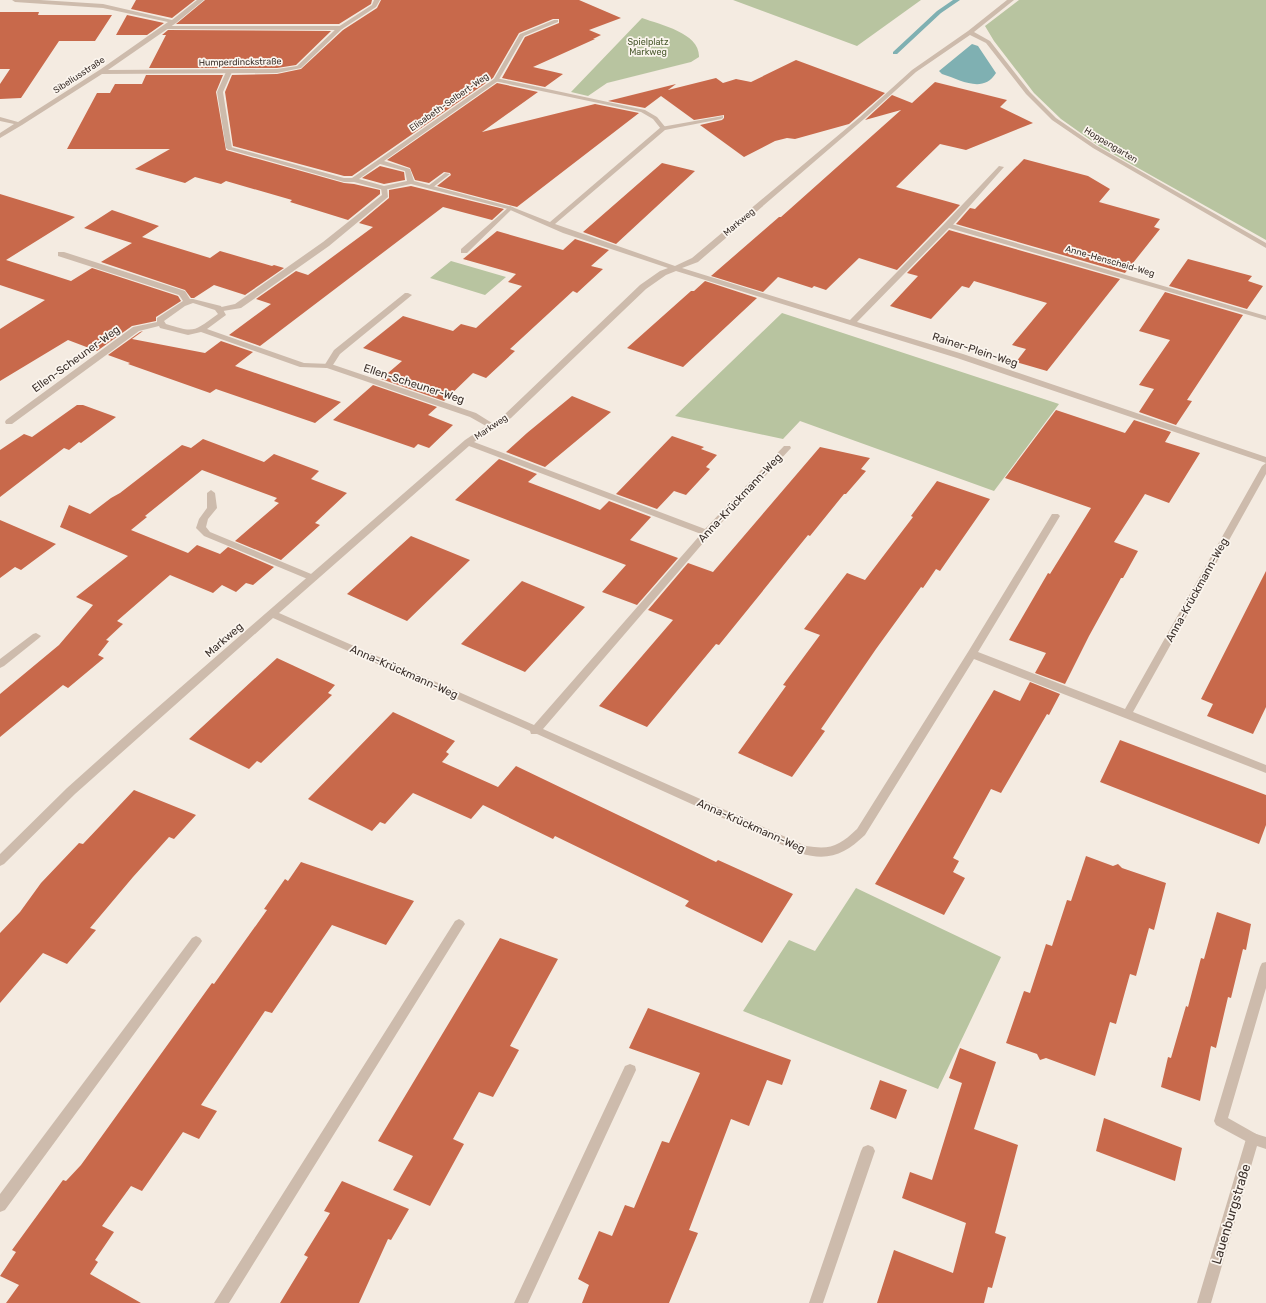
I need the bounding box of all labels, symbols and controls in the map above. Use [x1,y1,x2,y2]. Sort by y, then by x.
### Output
park label: Spielplatz Markweg [628,37,669,57]
street label: Sibeliusstraße [51,55,107,95]
street label: Humperdinckstraße [198,56,282,68]
street label: Elisabeth-Selbert-Weg [407,71,491,133]
street label: Hoppengarten [1082,125,1140,165]
street label: Markweg [721,206,757,238]
street label: Anne-Henscheid-Weg [1064,243,1156,279]
street label: Ellen-Scheuner-Weg [30,323,122,395]
street label: Rainer-Plein-Weg [930,330,1020,370]
street label: Ellen-Scheuner-Weg [362,362,466,406]
street label: Markweg [473,412,509,442]
street label: Anna-Krückmann-Weg [695,451,785,545]
street label: Anna-Krückmann-Weg [1163,536,1231,644]
street label: Markweg [202,620,246,660]
street label: Anna-Krückmann-Weg [348,642,460,702]
street label: Anna-Krückmann-Weg [695,796,807,856]
street label: Lauenburgstraße [1209,1162,1254,1266]

